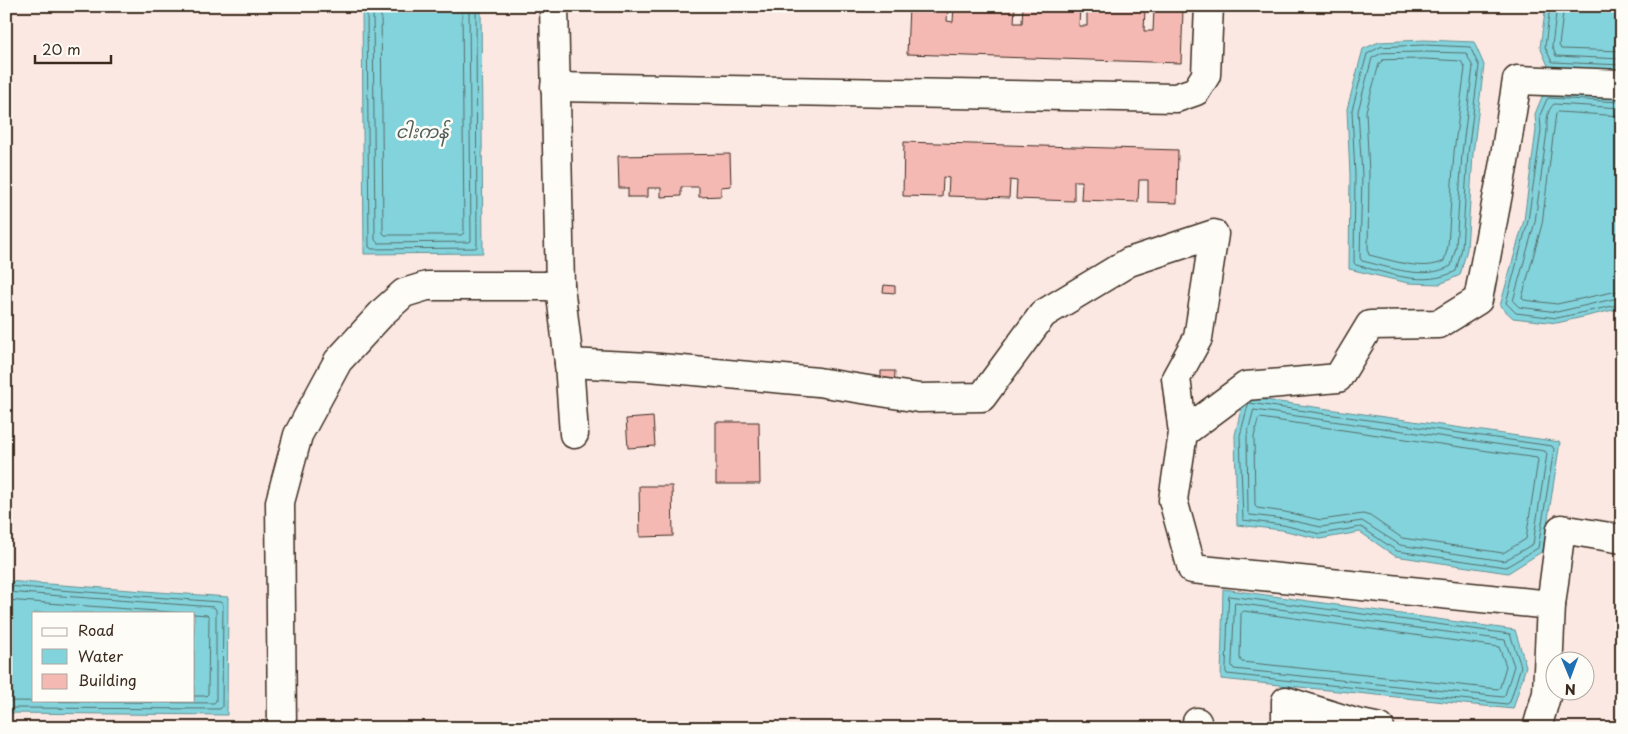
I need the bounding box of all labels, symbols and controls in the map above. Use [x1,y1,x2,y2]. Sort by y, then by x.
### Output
scale bar [35,32,111,64]
text: 20 m [42,37,81,60]
water label: ငါးကန် [395,117,451,147]
legend [32,612,195,702]
text: Road [78,618,114,641]
text: Water [78,644,123,667]
north arrow [1546,652,1596,702]
text: Building [78,668,137,691]
text: N [1565,679,1576,700]

